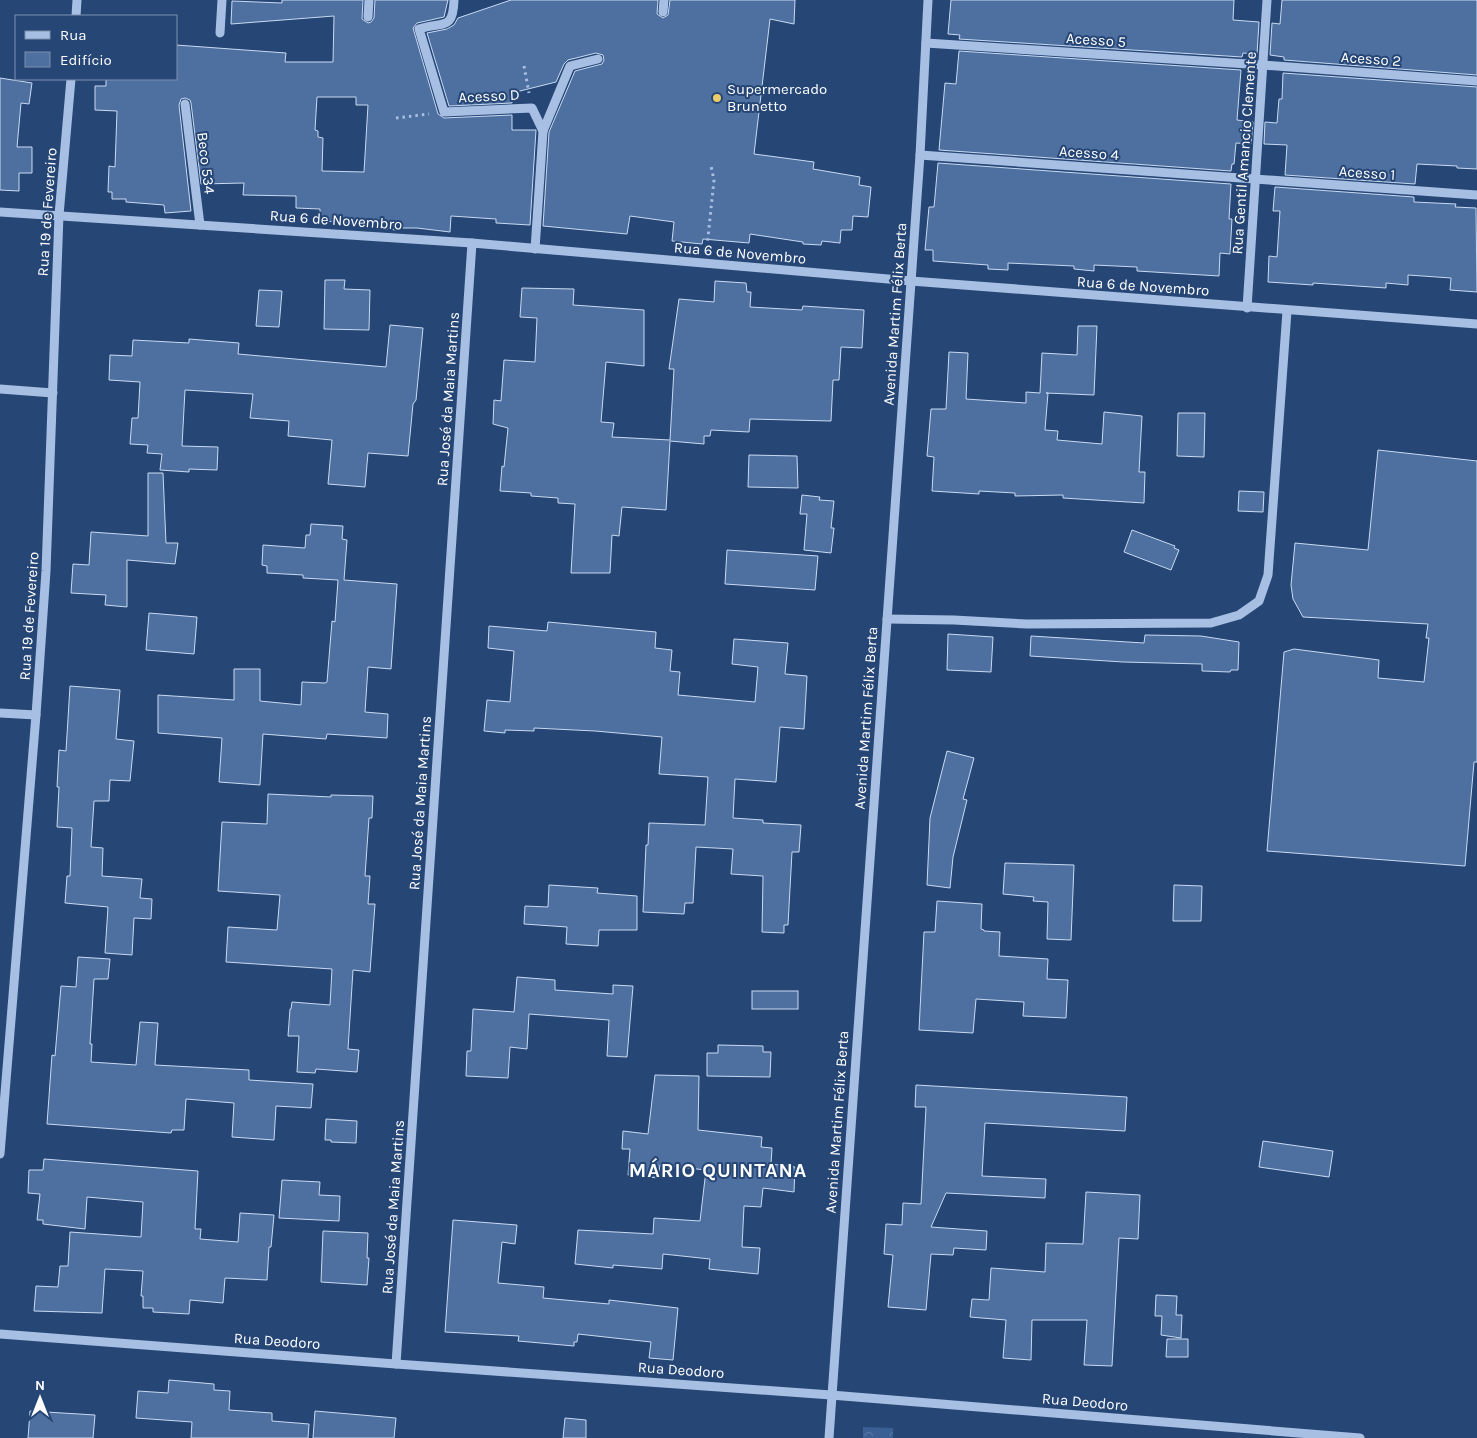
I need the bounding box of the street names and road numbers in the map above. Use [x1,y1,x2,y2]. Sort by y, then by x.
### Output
street label: Acesso 5 [1065,29,1127,51]
street label: Acesso 2 [1340,48,1402,70]
street label: Rua Gentil Amancio Clemente [1228,51,1260,255]
street label: Acesso D [458,85,520,107]
street label: Beco 534 [193,131,219,196]
street label: Acesso 4 [1058,142,1120,164]
street label: Rua 19 de Fevereiro [34,147,60,277]
street label: Acesso 1 [1338,162,1396,184]
street label: Rua 6 de Novembro [269,206,403,234]
street label: Avenida Martim Félix Berta [880,222,910,406]
street label: Rua 6 de Novembro [673,238,807,268]
street label: Rua 6 de Novembro [1076,272,1210,300]
street label: Rua José da Maia Martins [433,311,463,487]
street label: Rua 19 de Fevereiro [16,551,42,681]
street label: Avenida Martim Félix Berta [851,626,881,810]
street label: Rua José da Maia Martins [405,715,435,891]
street label: Avenida Martim Félix Berta [822,1030,852,1214]
street label: Rua José da Maia Martins [378,1119,408,1295]
street label: Rua Deodoro [233,1329,321,1353]
street label: Rua Deodoro [637,1358,725,1382]
street label: Rua Deodoro [1041,1389,1129,1415]

